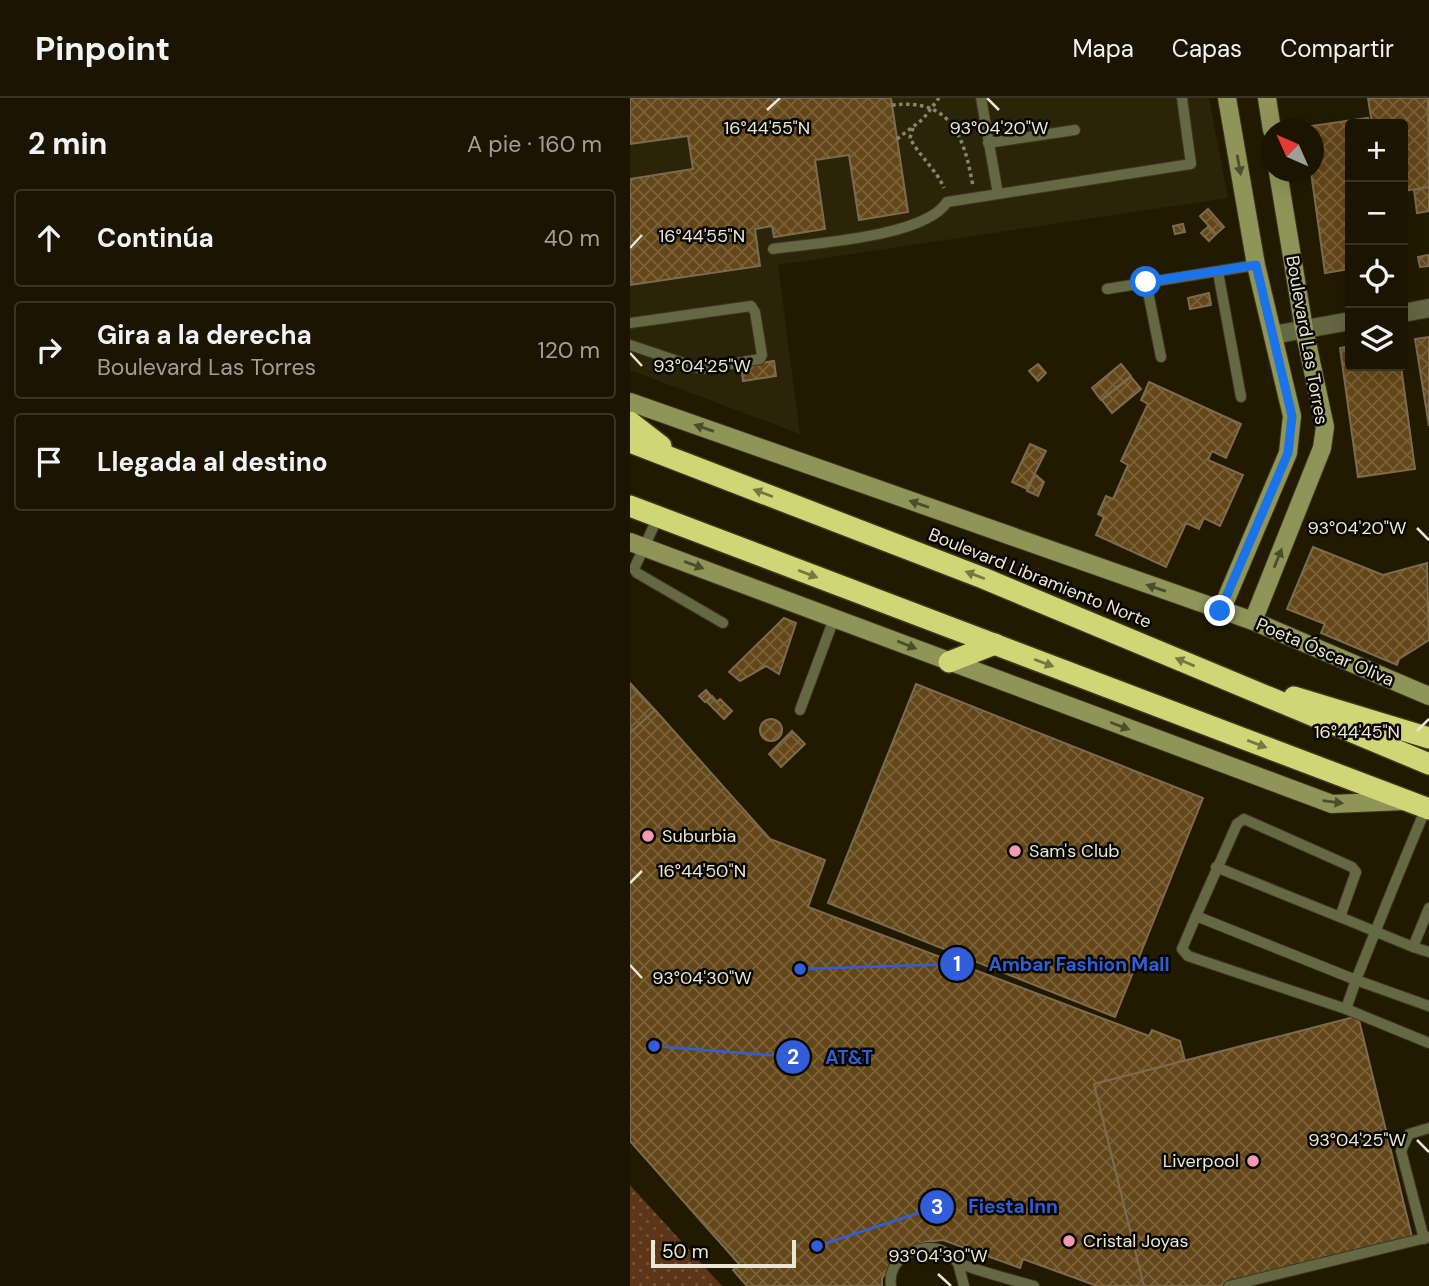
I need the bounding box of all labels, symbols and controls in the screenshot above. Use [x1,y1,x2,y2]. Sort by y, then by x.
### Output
text: Pinpoint [35,27,170,70]
text: Mapa [1072,33,1134,64]
text: Capas [1172,33,1242,64]
text: Compartir [1280,33,1394,64]
text: 16°44'55"N [724,116,810,140]
text: 93°04'20"W [949,116,1049,140]
north arrow [1261,119,1324,182]
map controls [1345,119,1408,371]
button: + [1345,119,1408,182]
text: 2 min [28,124,107,163]
text: A pie · 160 m [467,129,602,159]
one-way arrow [1234,154,1245,176]
button: − [1345,182,1408,245]
icon: ahead [30,219,68,257]
text: Continúa [97,221,214,255]
text: 40 m [544,223,600,253]
text: 16°44'55"N [659,224,745,248]
button: locate [1345,245,1408,308]
street label: Boulevard Las Torres [1280,253,1334,427]
route start [1130,266,1161,297]
button: layers [1345,308,1408,371]
text: Gira a la derecha [97,318,312,352]
icon: right [30,331,68,369]
text: 120 m [537,335,600,365]
text: Boulevard Las Torres [97,352,316,382]
text: 93°04'25"W [653,354,751,378]
one-way arrow [694,422,715,433]
icon: arrive [30,443,68,481]
text: Llegada al destino [97,445,328,479]
one-way arrow [752,487,773,498]
one-way arrow [908,498,929,509]
text: 93°04'20"W [1307,516,1407,540]
street label: Boulevard Libramiento Norte [925,522,1155,634]
one-way arrow [1273,547,1284,568]
one-way arrow [684,560,705,571]
one-way arrow [798,568,819,579]
one-way arrow [964,569,985,580]
one-way arrow [1146,582,1167,593]
route end [1204,595,1235,626]
street label: Poeta Óscar Oliva [1252,612,1398,692]
one-way arrow [897,640,918,651]
one-way arrow [1034,657,1055,668]
one-way arrow [1174,657,1195,668]
text: 16°44'45"N [1314,720,1400,744]
one-way arrow [1109,721,1130,732]
one-way arrow [1246,738,1267,749]
one-way arrow [1323,797,1345,808]
place label: Suburbia [662,824,736,848]
marker: Suburbia [640,828,656,844]
place label: Sam's Club [1029,839,1120,863]
marker: Sam's Club [1007,843,1023,859]
text: 16°44'50"N [658,859,746,883]
callout: Ambar Fashion Mall [940,944,1184,984]
text: 1 [953,950,961,978]
text: Ambar Fashion Mall [989,952,1170,977]
text: 93°04'30"W [652,966,752,990]
callout: AT&T [776,1037,887,1077]
text: 2 [787,1043,799,1071]
text: AT&T [825,1045,873,1070]
text: 93°04'25"W [1308,1128,1406,1152]
place label: Liverpool [1163,1149,1239,1173]
marker: Liverpool [1245,1153,1261,1169]
callout: Fiesta Inn [919,1187,1072,1227]
text: 3 [931,1193,943,1221]
text: Fiesta Inn [968,1194,1058,1219]
place label: Cristal Joyas [1083,1229,1188,1253]
marker: Cristal Joyas [1061,1233,1077,1249]
scale bar [651,1237,796,1269]
text: 50 m [662,1239,709,1264]
text: 93°04'30"W [888,1244,988,1268]

